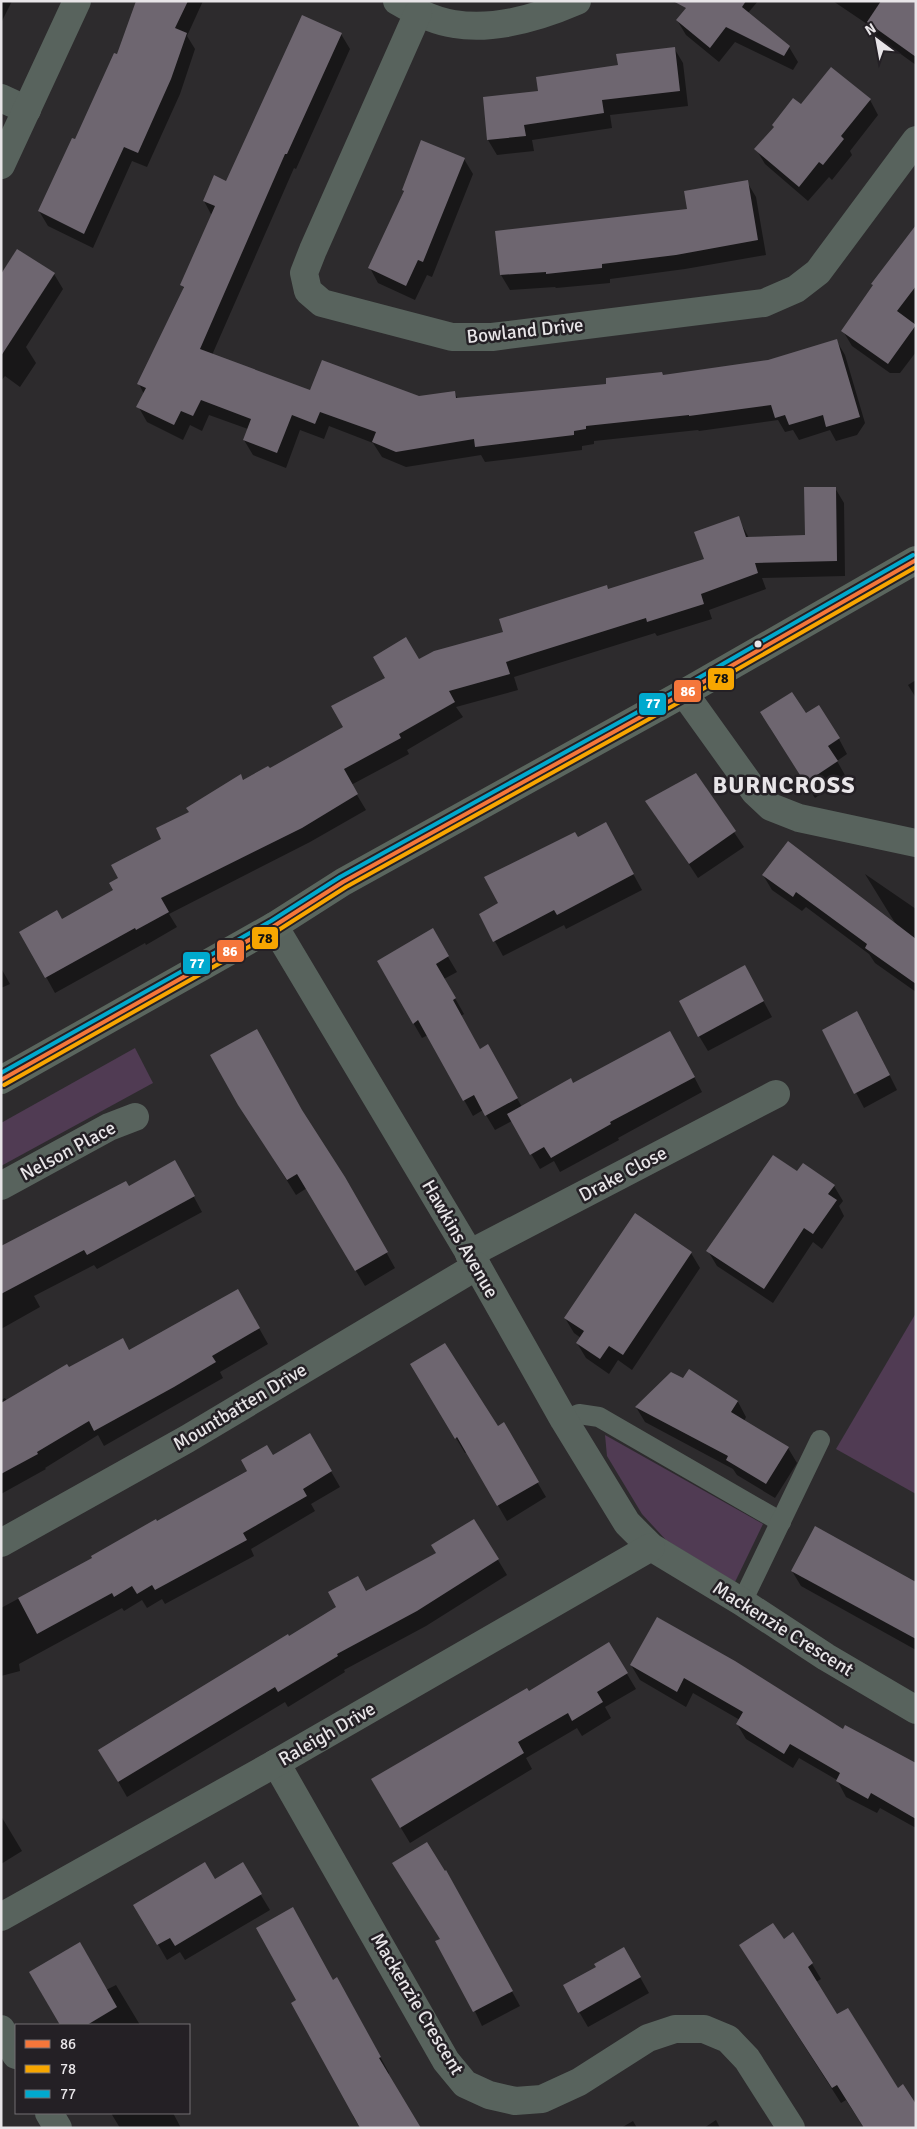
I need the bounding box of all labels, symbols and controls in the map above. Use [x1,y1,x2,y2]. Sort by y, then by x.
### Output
north arrow [852,15,902,65]
text: N [862,20,879,39]
street label: Bowland Drive [465,313,585,349]
unlabelled marker [753,639,763,649]
line badge: 78 [707,667,735,691]
text: 78 [713,670,729,687]
line badge: 86 [673,679,702,703]
text: 86 [680,683,696,700]
line badge: 77 [638,692,667,716]
text: 77 [645,695,661,712]
district label: BURNCROSS [712,770,856,800]
line badge: 78 [251,926,279,950]
text: 78 [257,930,273,947]
line badge: 86 [216,939,245,963]
text: 86 [222,943,238,960]
line badge: 77 [182,951,211,975]
text: 77 [189,955,205,972]
street label: Nelson Place [16,1116,120,1186]
street label: Drake Close [575,1141,671,1207]
street label: Hawkins Avenue [416,1175,504,1303]
street label: Mountbatten Drive [169,1358,311,1456]
street label: Mackenzie Crescent [708,1576,858,1682]
street label: Raleigh Drive [274,1697,380,1771]
street label: Mackenzie Crescent [365,1929,469,2080]
legend [15,2024,190,2114]
text: 86 [60,2035,76,2053]
text: 78 [60,2060,76,2078]
text: 77 [60,2085,76,2103]

